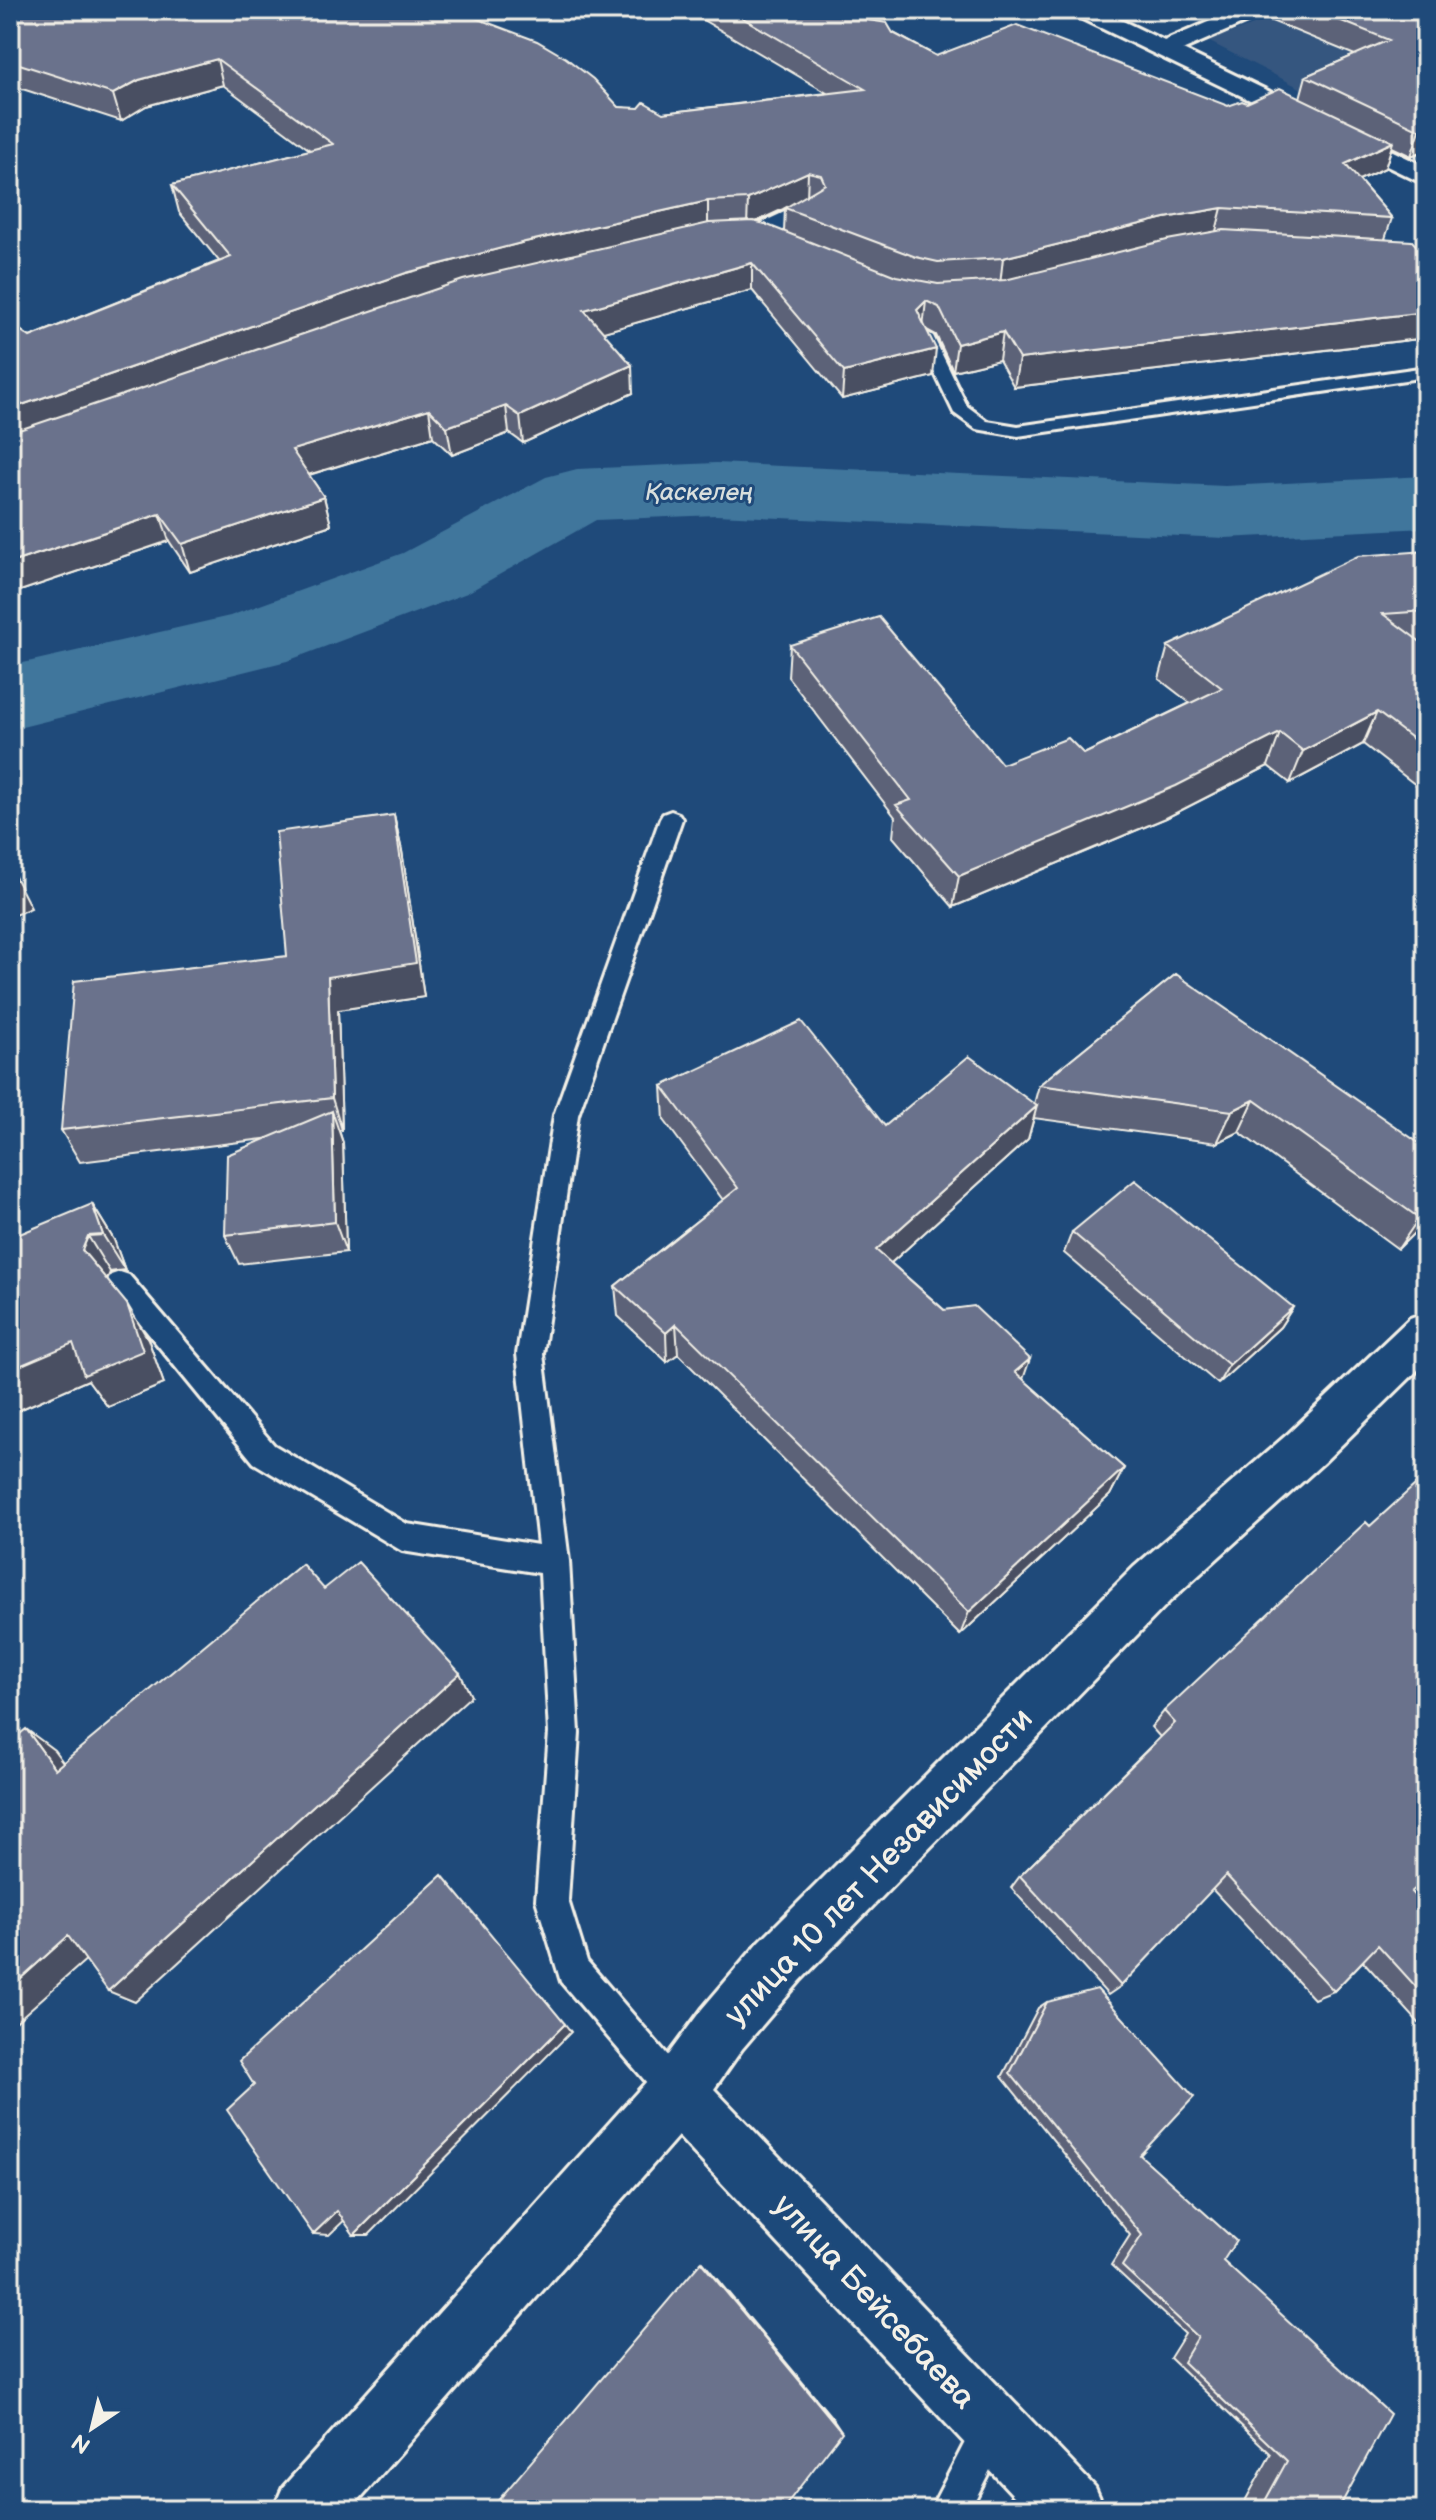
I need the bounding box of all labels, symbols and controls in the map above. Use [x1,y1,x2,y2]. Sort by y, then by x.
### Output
water label: Қаскелең [645,478,753,507]
street label: улица 10 лет Независимости [717,1700,1041,2034]
street label: улица Бейсебаева [765,2187,983,2417]
north arrow [52,2388,132,2468]
text: N [67,2427,96,2459]

